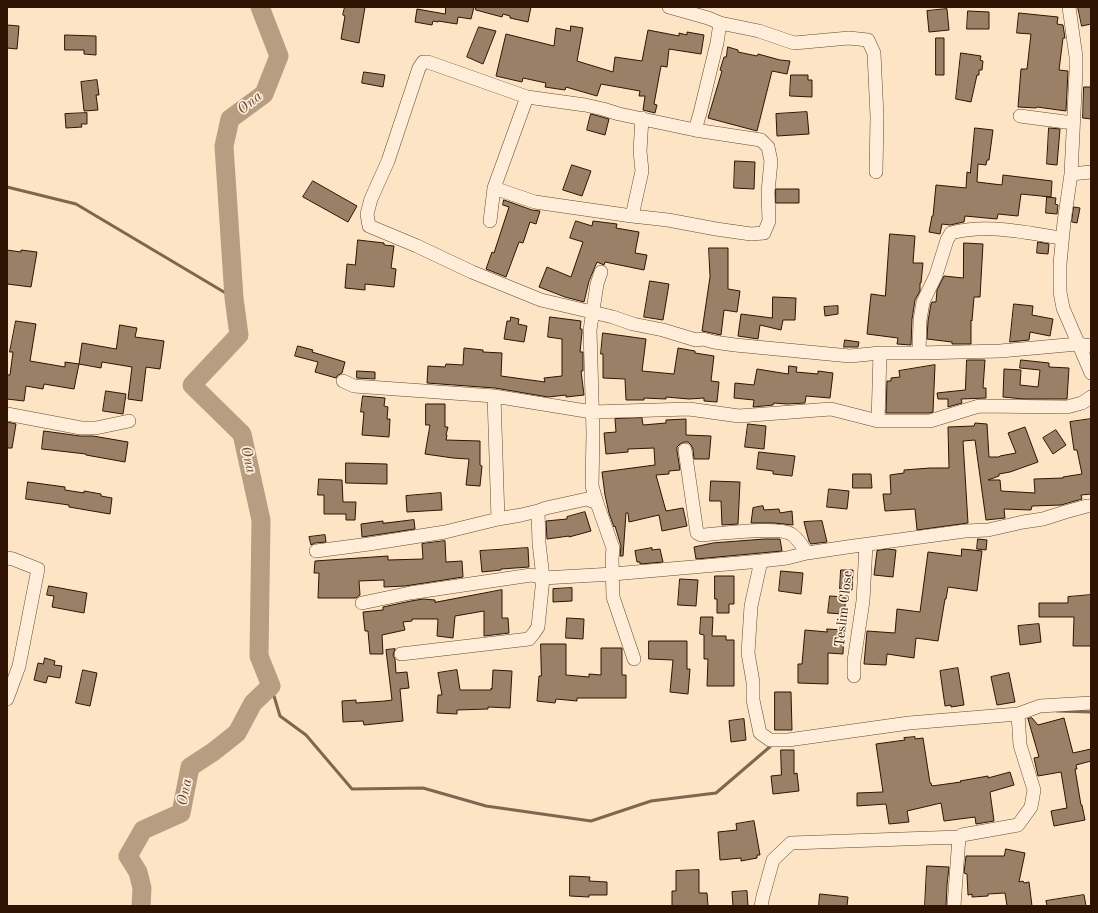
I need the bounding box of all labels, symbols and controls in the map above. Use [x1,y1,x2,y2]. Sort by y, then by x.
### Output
water label: Ona [234,87,266,119]
water label: Ona [236,445,260,475]
street label: Teslim Close [832,570,856,648]
water label: Ona [174,777,196,807]

